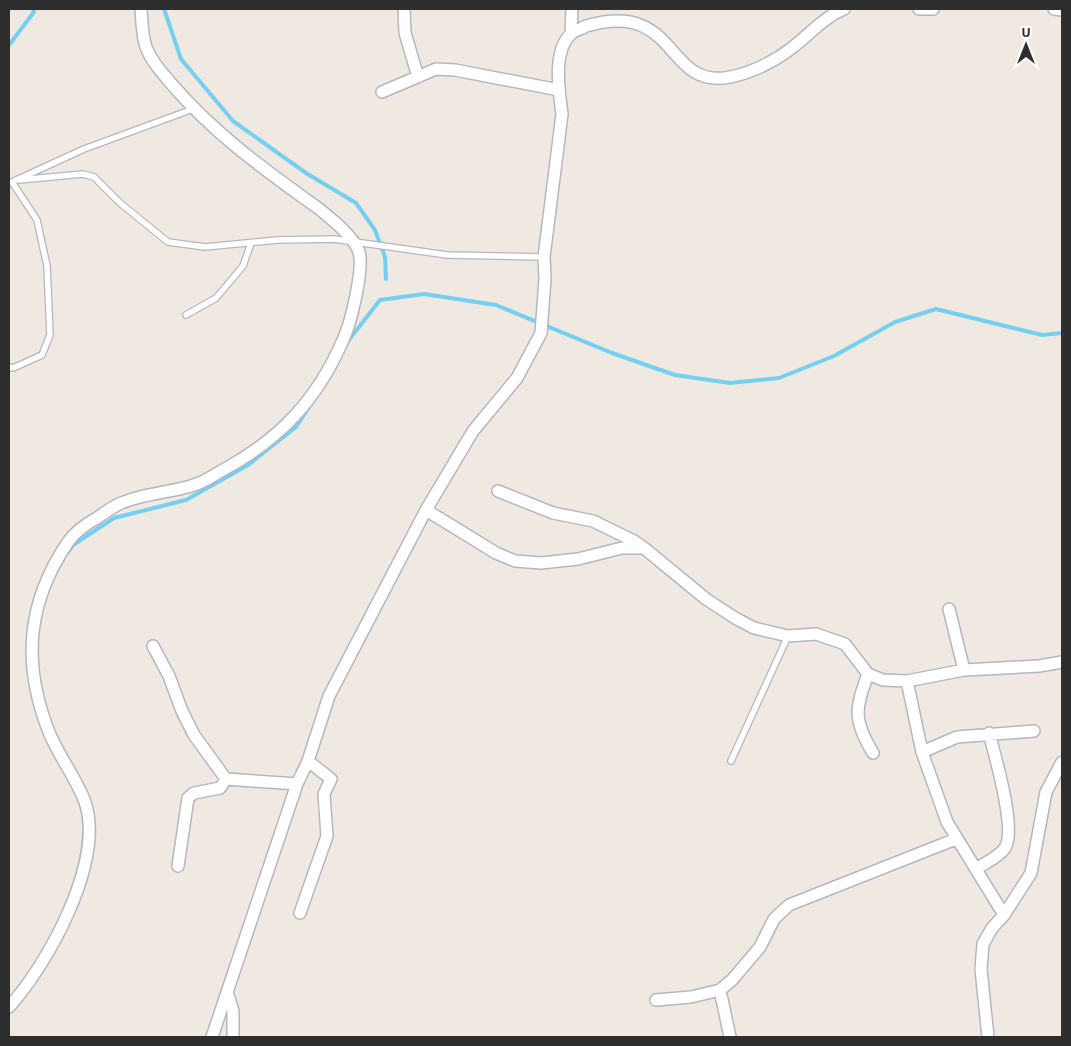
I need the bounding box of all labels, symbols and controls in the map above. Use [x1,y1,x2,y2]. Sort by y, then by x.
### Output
north arrow [1001,20,1051,70]
text: U [1021,21,1031,42]

